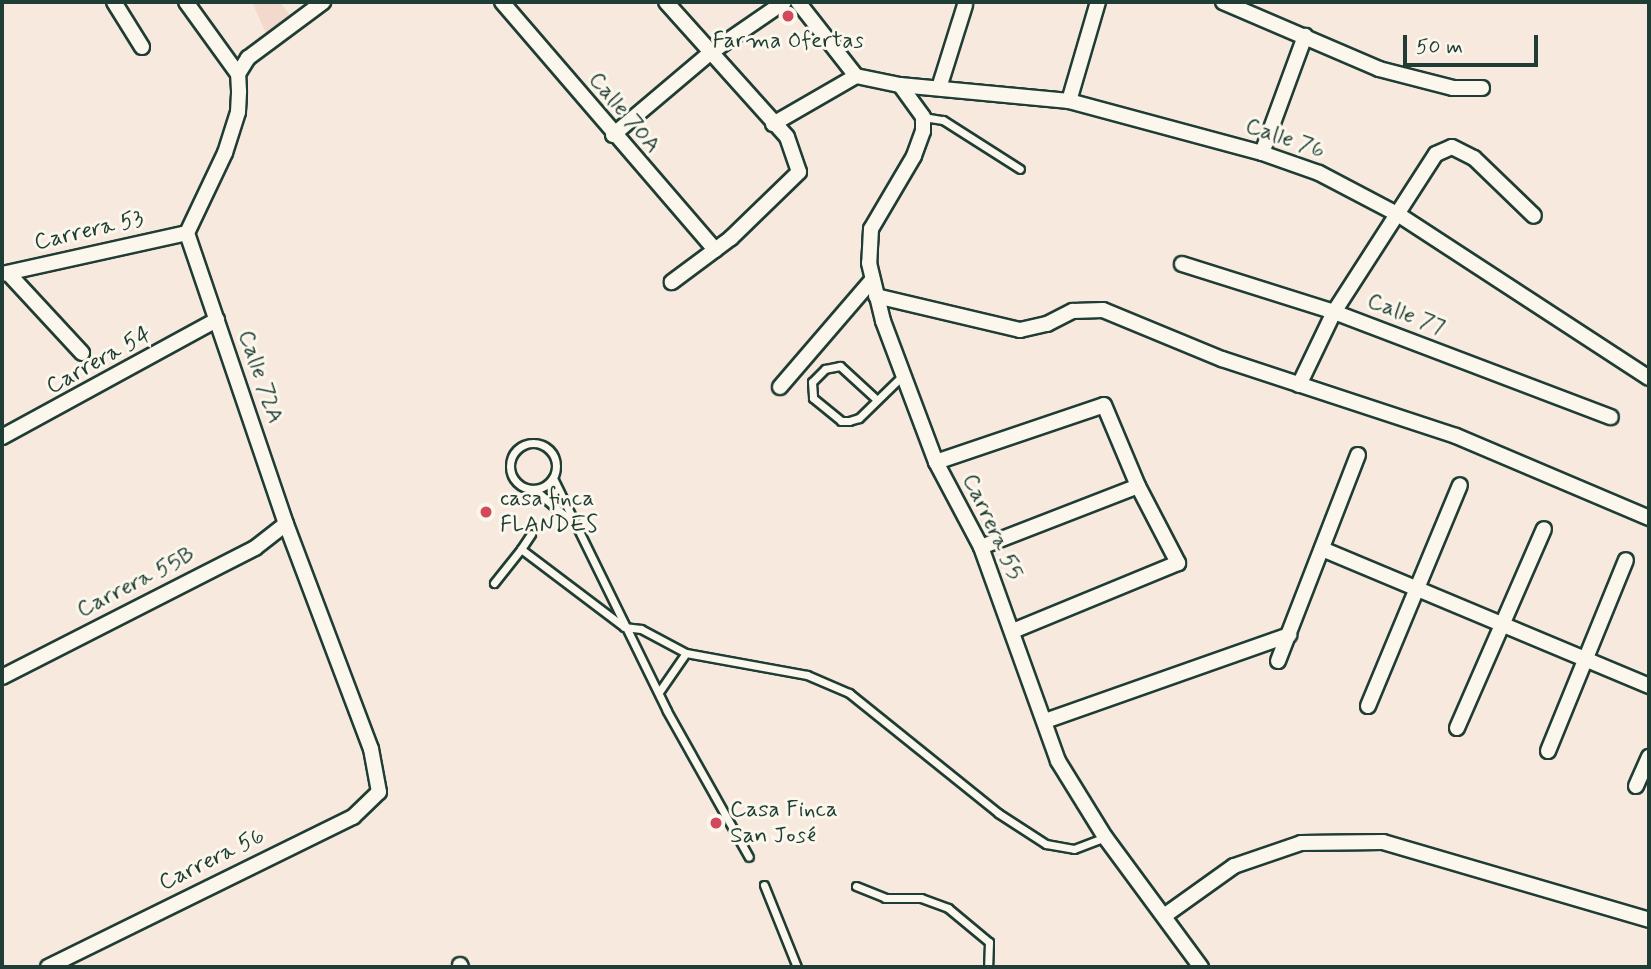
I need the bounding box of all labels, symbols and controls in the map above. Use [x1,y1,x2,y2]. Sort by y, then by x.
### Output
marker: Farma Ofertas [780,8,796,24]
scale bar [1406,21,1541,65]
place label: Farma Ofertas [711,27,865,55]
text: 50 m [1416,33,1463,61]
street label: Calle 70A [582,67,666,159]
street label: Calle 76 [1242,113,1328,165]
street label: Carrera 53 [32,205,146,257]
street label: Calle 77 [1363,288,1449,342]
street label: Carrera 54 [42,321,156,401]
street label: Calle 72A [231,327,289,427]
street label: Carrera 55 [955,470,1029,584]
place label: casa finca FLANDES [500,485,598,539]
marker: casa finca FLANDES [478,504,494,520]
street label: Carrera 55B [73,542,199,624]
place label: Casa Finca San José [730,796,836,850]
marker: Casa Finca San José [708,815,724,831]
street label: Carrera 56 [155,823,269,897]

